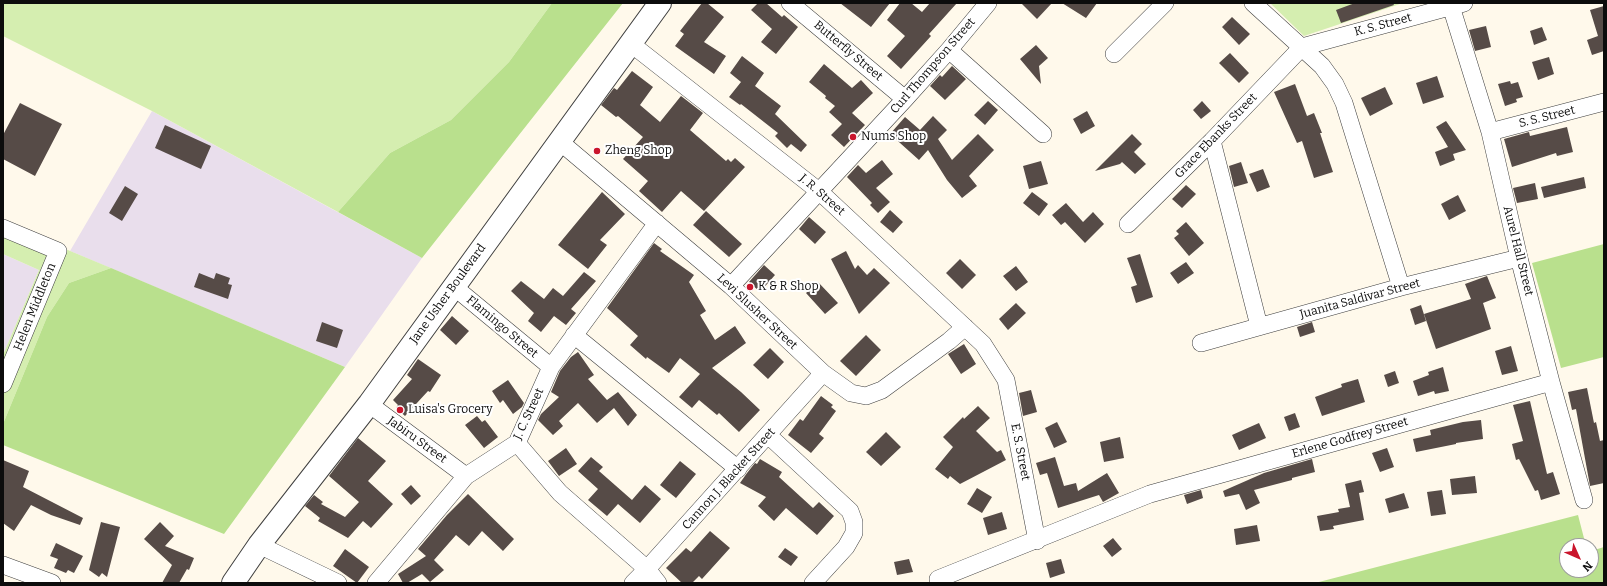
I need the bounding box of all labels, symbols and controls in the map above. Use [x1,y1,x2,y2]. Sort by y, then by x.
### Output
street label: K. S. Street [1353,10,1413,40]
street label: Curl Thompson Street [888,15,978,117]
street label: Butterfly Street [811,18,885,84]
street label: Grace Ebanks Street [1172,91,1260,181]
street label: S. S. Street [1517,103,1577,131]
place label: Nums Shop [861,130,926,144]
marker: Nums Shop [848,132,858,142]
place label: Zheng Shop [605,144,672,158]
marker: Zheng Shop [592,146,602,156]
street label: J. R. Street [796,171,848,219]
street label: Aurel Hall Street [1500,205,1536,297]
street label: Jane Usher Boulevard [407,241,489,347]
street label: Helen Middleton [11,261,59,353]
street label: Levi Slusher Street [714,271,800,353]
street label: Juanita Saldivar Street [1298,276,1422,322]
place label: K & R Shop [758,280,819,294]
marker: K & R Shop [745,282,755,292]
street label: Flamingo Street [463,293,541,361]
street label: J. C. Street [511,386,547,442]
place label: Luisa's Grocery [408,403,493,417]
marker: Luisa's Grocery [395,405,405,415]
street label: Jabiru Street [385,414,449,466]
street label: Erlene Godfrey Street [1290,415,1410,461]
street label: E. S. Street [1007,422,1033,482]
street label: Cannon J. Blacket Street [679,425,779,533]
north arrow [1559,538,1599,578]
text: N [1580,559,1595,574]

